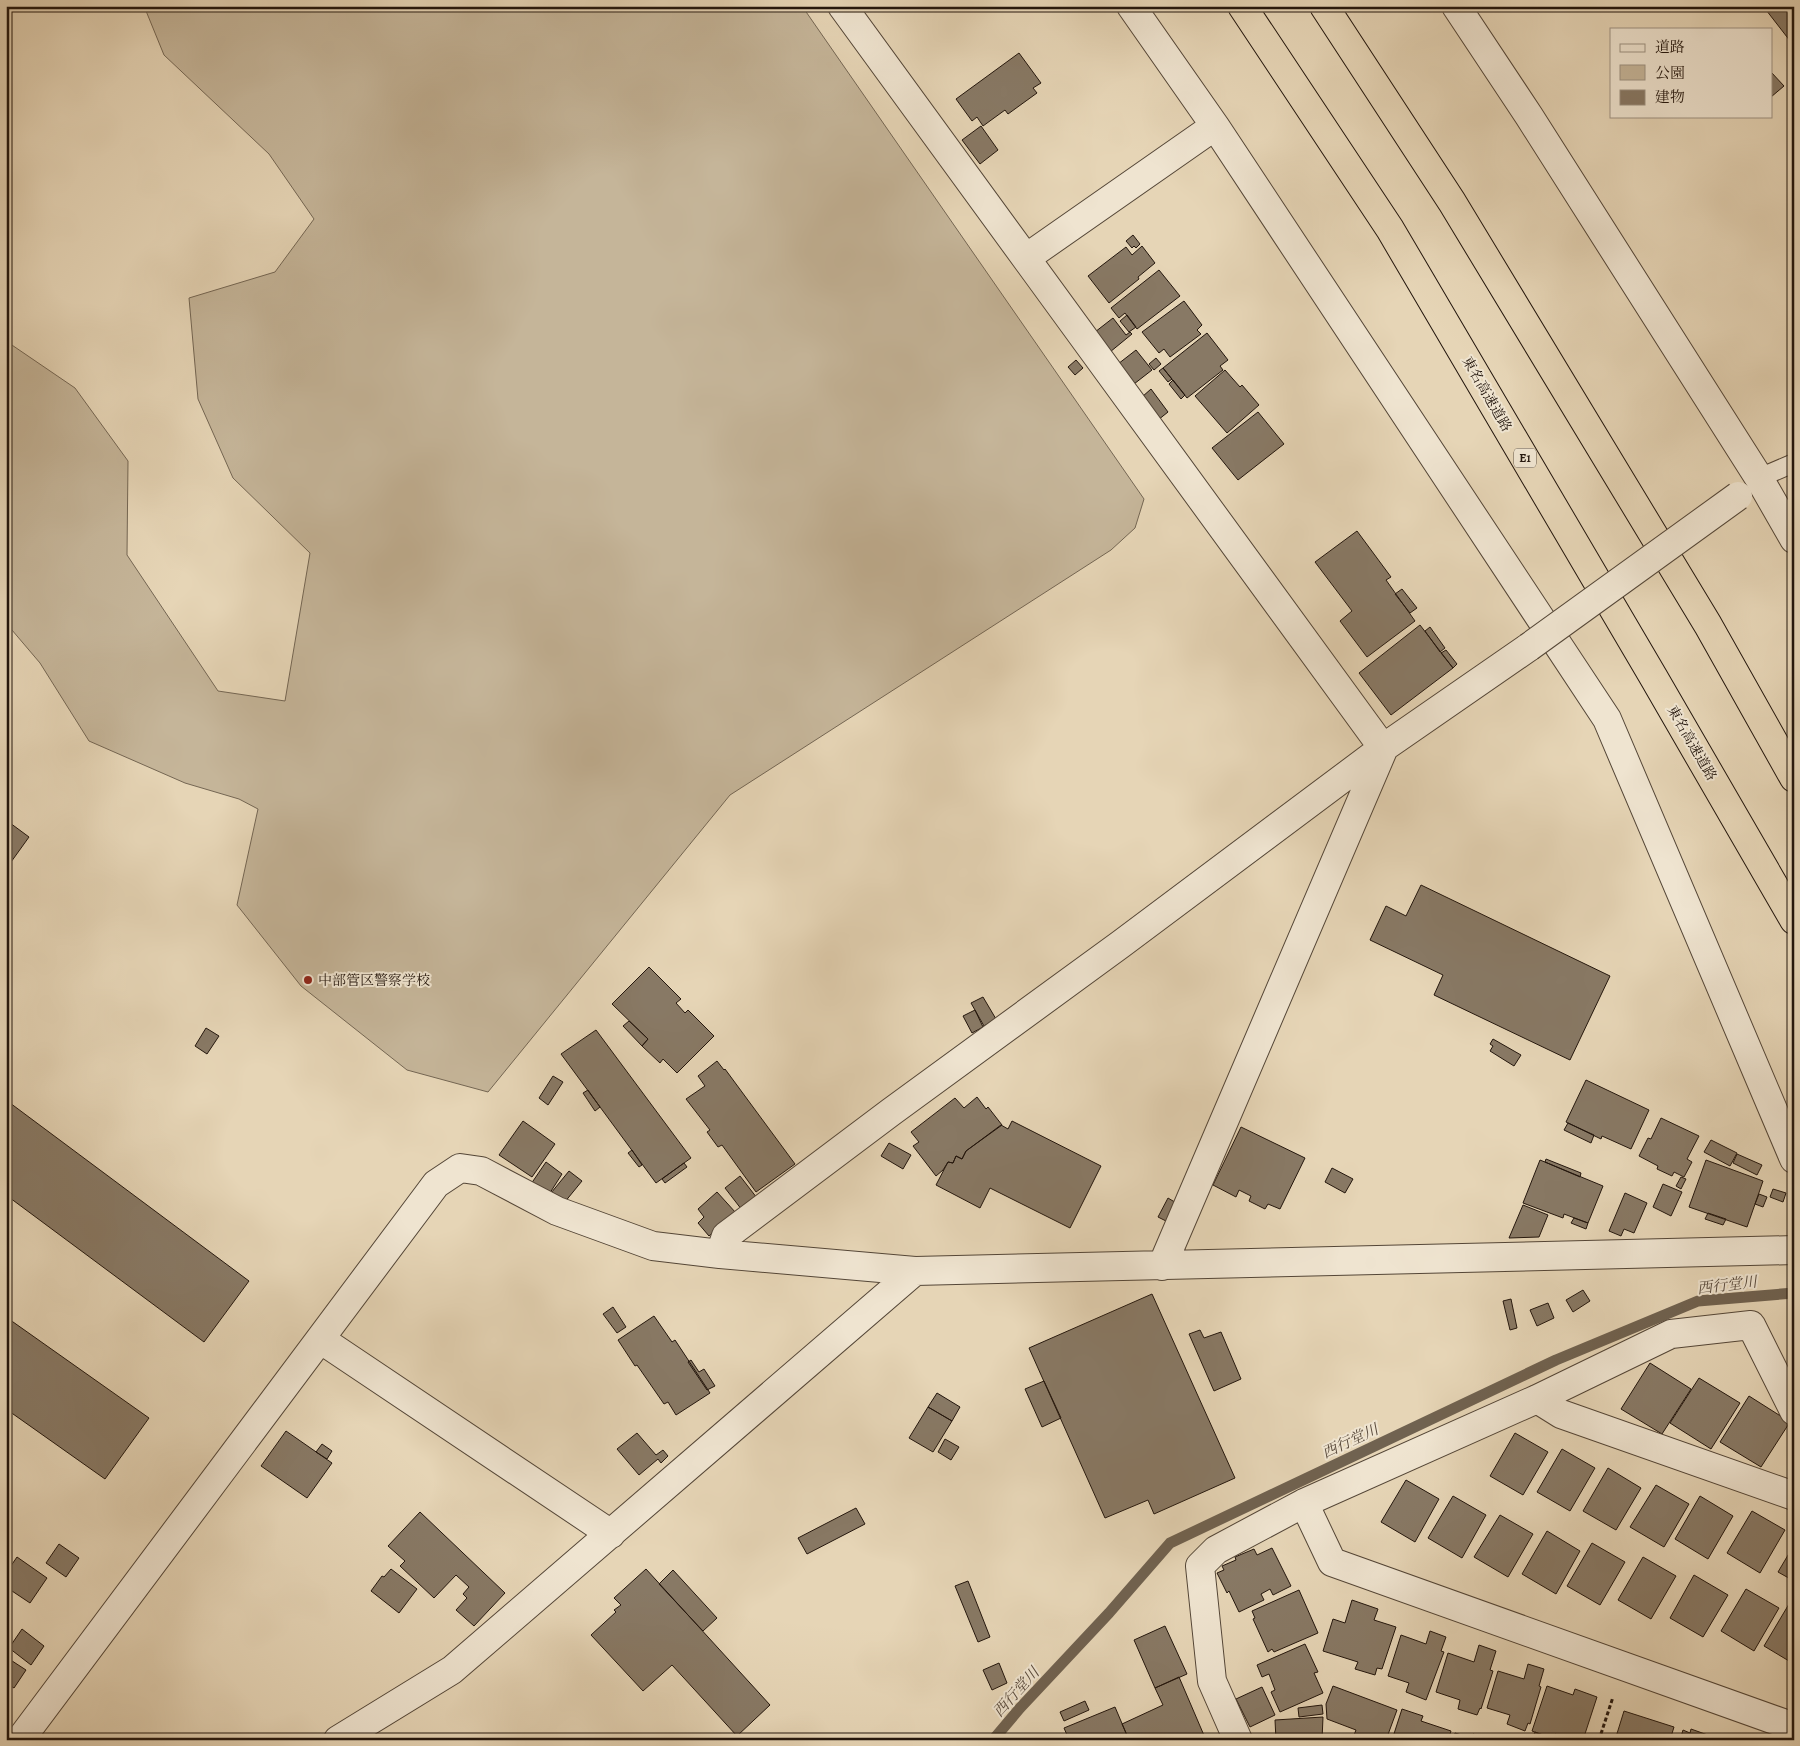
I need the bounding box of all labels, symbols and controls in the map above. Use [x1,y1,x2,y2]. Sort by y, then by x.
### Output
legend [1610,28,1772,118]
text: 道路 [1655,37,1685,57]
text: 公園 [1655,63,1685,83]
text: 建物 [1655,87,1685,107]
street label: 東名高速道路 [1458,353,1516,435]
road number: E1 [1514,448,1536,468]
street label: 東名高速道路 [1663,702,1721,784]
place label: 中部管区警察学校 [318,971,430,990]
marker: 中部管区警察学校 [302,974,314,986]
water label: 西行堂川 [1696,1271,1760,1299]
water label: 西行堂川 [1319,1418,1383,1463]
water label: 西行堂川 [988,1662,1045,1721]

